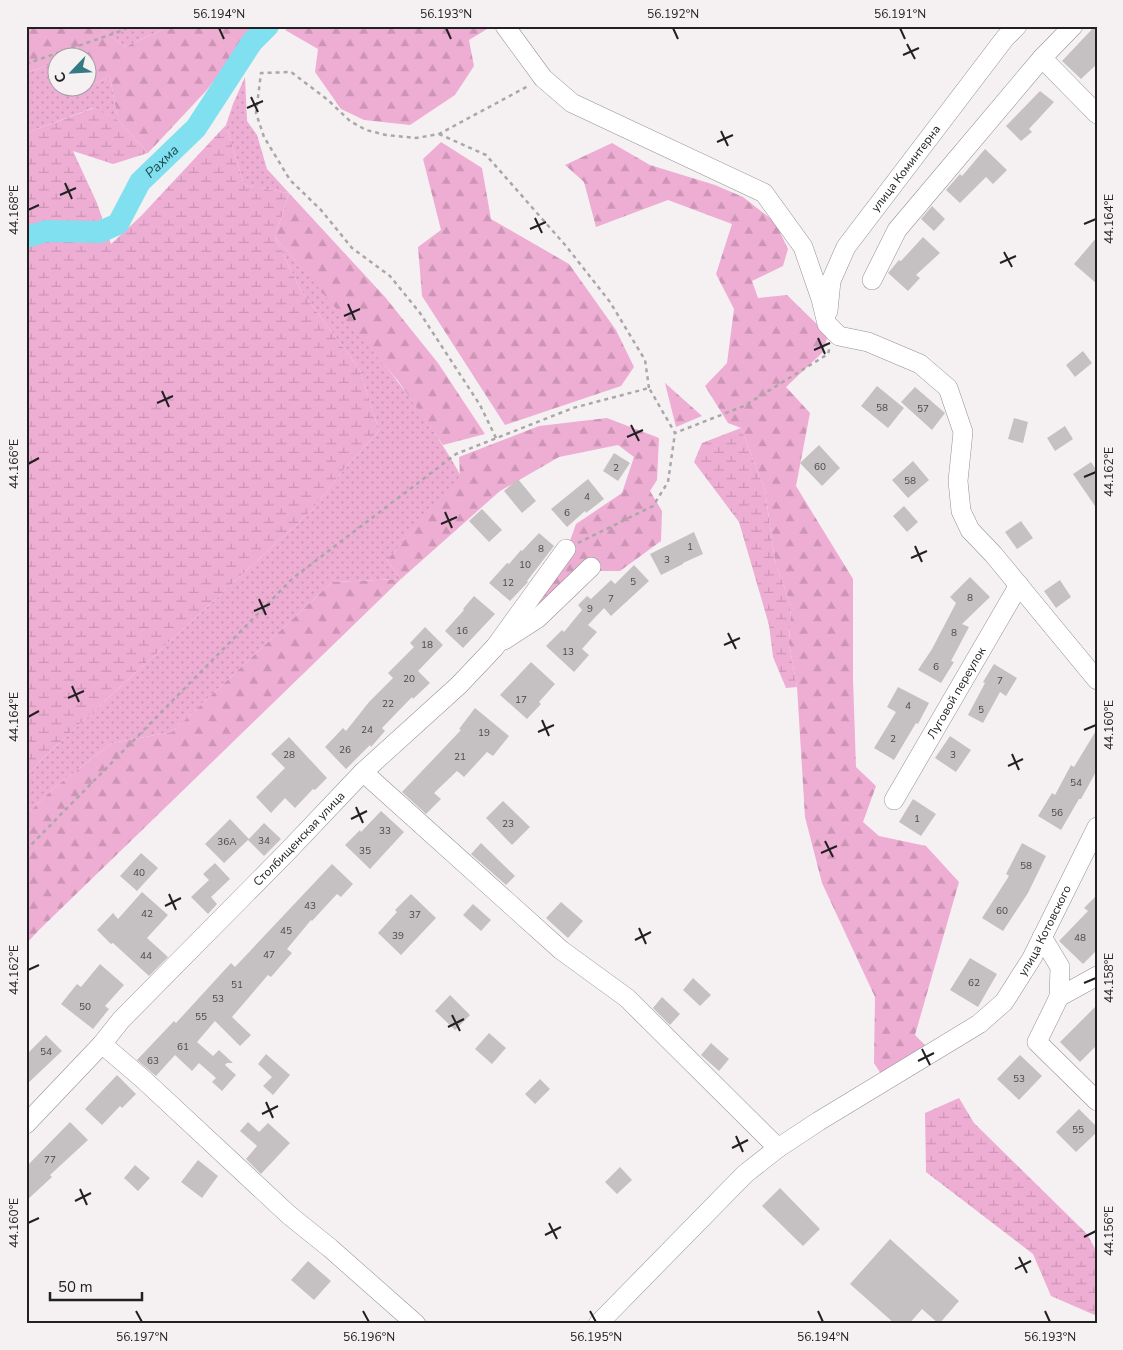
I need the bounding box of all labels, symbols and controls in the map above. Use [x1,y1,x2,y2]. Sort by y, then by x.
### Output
text: 56.194°N [193,6,245,22]
text: 56.193°N [420,6,472,22]
text: 56.192°N [647,6,699,22]
text: 56.191°N [874,6,926,22]
north arrow [48,48,98,98]
text: С [50,69,71,86]
street label: улица Коминтерна [867,122,944,215]
water label: Рахма [141,141,183,182]
text: 44.168°E [6,185,22,235]
text: 44.164°E [1101,194,1117,244]
house number: 58 [876,401,888,415]
house number: 57 [917,402,929,416]
text: 44.166°E [6,439,22,489]
text: 44.162°E [1101,447,1117,497]
house number: 60 [814,460,826,474]
house number: 2 [613,461,619,475]
house number: 58 [904,474,916,488]
house number: 4 [584,490,590,504]
house number: 6 [564,506,570,520]
house number: 1 [687,540,693,554]
house number: 8 [538,542,544,556]
house number: 3 [664,553,670,567]
house number: 10 [519,558,531,572]
house number: 5 [630,575,636,589]
house number: 12 [502,576,514,590]
house number: 8 [967,591,973,605]
house number: 7 [608,592,614,606]
house number: 9 [587,602,593,616]
house number: 16 [456,624,468,638]
house number: 8 [951,626,957,640]
house number: 18 [421,638,433,652]
street label: Луговой переулок [923,643,990,742]
house number: 13 [562,645,574,659]
house number: 6 [933,660,939,674]
house number: 20 [403,672,415,686]
house number: 7 [997,674,1003,688]
text: 44.164°E [6,692,22,742]
house number: 17 [515,693,527,707]
house number: 22 [382,697,394,711]
house number: 4 [905,699,911,713]
text: 44.160°E [1101,700,1117,750]
house number: 5 [978,703,984,717]
house number: 24 [361,723,373,737]
house number: 19 [478,726,490,740]
house number: 2 [890,732,896,746]
house number: 26 [339,743,351,757]
house number: 28 [283,748,295,762]
house number: 3 [950,748,956,762]
house number: 21 [454,750,466,764]
house number: 54 [1070,776,1082,790]
street label: Столбищенская улица [250,788,348,890]
house number: 56 [1051,806,1063,820]
house number: 1 [914,812,920,826]
house number: 23 [502,817,514,831]
house number: 33 [379,824,391,838]
house number: 34 [258,834,270,848]
house number: 36А [217,835,237,849]
house number: 35 [359,844,371,858]
house number: 58 [1020,859,1032,873]
house number: 40 [133,866,145,880]
street label: улица Котовского [1015,882,1075,979]
house number: 43 [304,899,316,913]
house number: 60 [996,904,1008,918]
house number: 42 [141,907,153,921]
house number: 37 [409,908,421,922]
house number: 45 [280,924,292,938]
house number: 39 [392,929,404,943]
house number: 48 [1074,931,1086,945]
text: 44.162°E [6,945,22,995]
house number: 47 [263,948,275,962]
house number: 44 [140,949,152,963]
text: 44.158°E [1101,953,1117,1003]
house number: 62 [968,976,980,990]
house number: 51 [231,978,243,992]
house number: 53 [212,992,224,1006]
house number: 50 [79,1000,91,1014]
house number: 55 [195,1010,207,1024]
house number: 61 [177,1040,189,1054]
house number: 54 [40,1045,52,1059]
house number: 63 [147,1054,159,1068]
house number: 53 [1013,1072,1025,1086]
house number: 55 [1072,1123,1084,1137]
house number: 77 [44,1153,56,1167]
text: 44.160°E [6,1198,22,1248]
text: 44.156°E [1101,1206,1117,1256]
scale bar [50,1270,142,1302]
text: 50 m [58,1277,93,1297]
text: 56.197°N [116,1329,168,1345]
text: 56.196°N [343,1329,395,1345]
text: 56.195°N [570,1329,622,1345]
text: 56.194°N [797,1329,849,1345]
text: 56.193°N [1024,1329,1076,1345]

